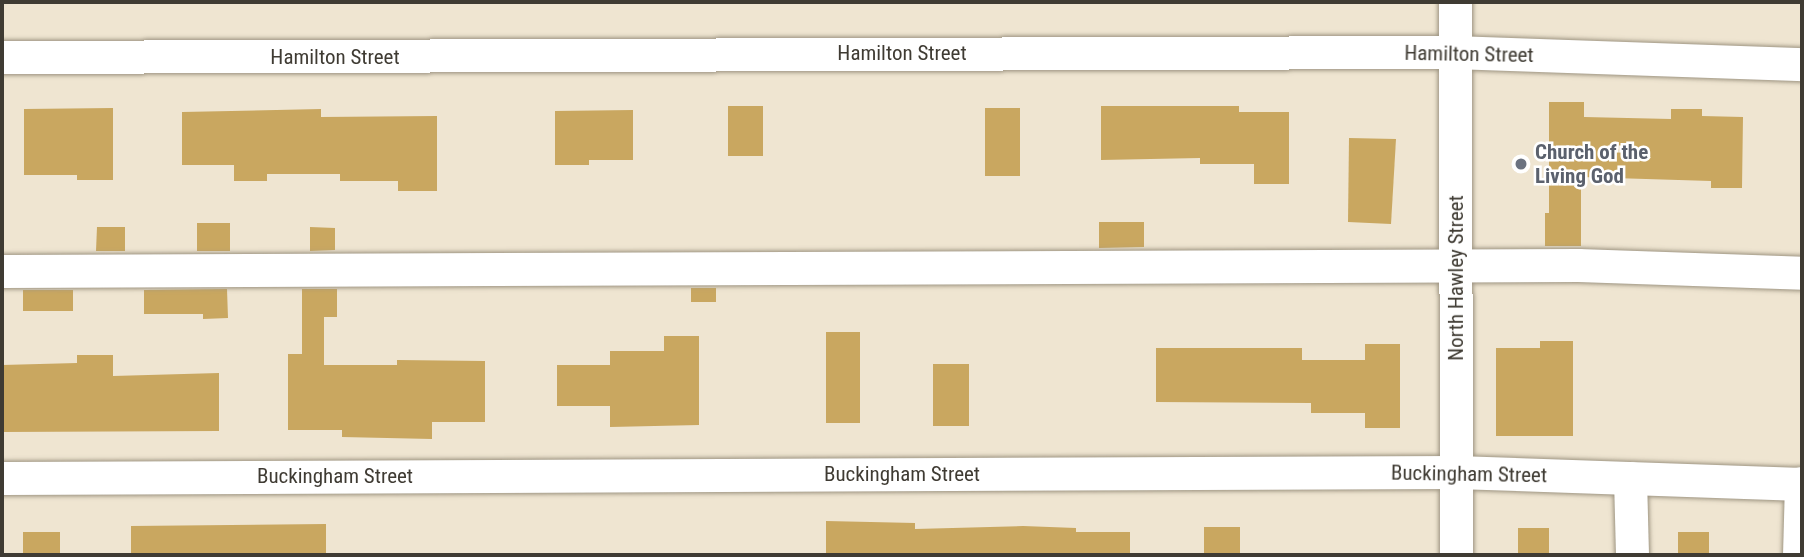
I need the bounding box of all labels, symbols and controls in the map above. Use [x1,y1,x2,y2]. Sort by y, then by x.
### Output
street label: Hamilton Street [837,40,967,66]
street label: Hamilton Street [1404,40,1534,68]
street label: Hamilton Street [270,44,400,70]
place label: Church of the Living God [1535,139,1648,189]
marker: Church of the Living God [1513,156,1529,172]
street label: North Hawley Street [1443,195,1469,361]
street label: Buckingham Street [1391,460,1547,488]
street label: Buckingham Street [824,461,980,487]
street label: Buckingham Street [257,463,413,489]

